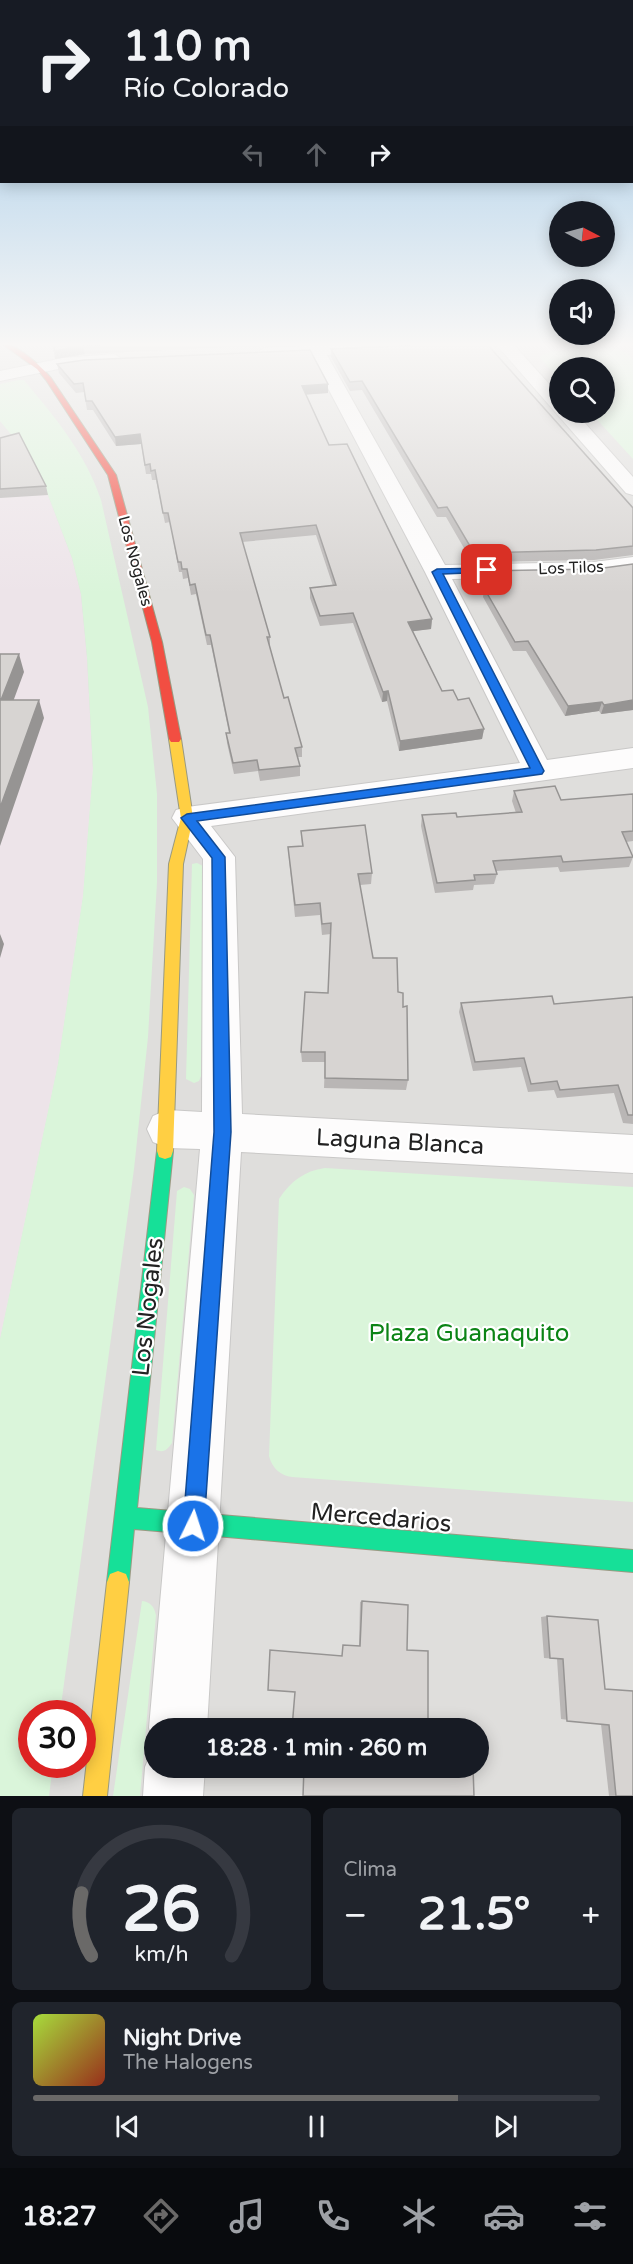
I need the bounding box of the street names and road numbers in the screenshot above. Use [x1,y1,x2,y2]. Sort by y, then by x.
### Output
street label: Los Nogales [113,514,157,608]
street label: Los Tilos [538,557,604,579]
street label: Laguna Blanca [315,1123,485,1161]
street label: Los Nogales [126,1236,170,1378]
street label: Mercedarios [309,1497,453,1539]

